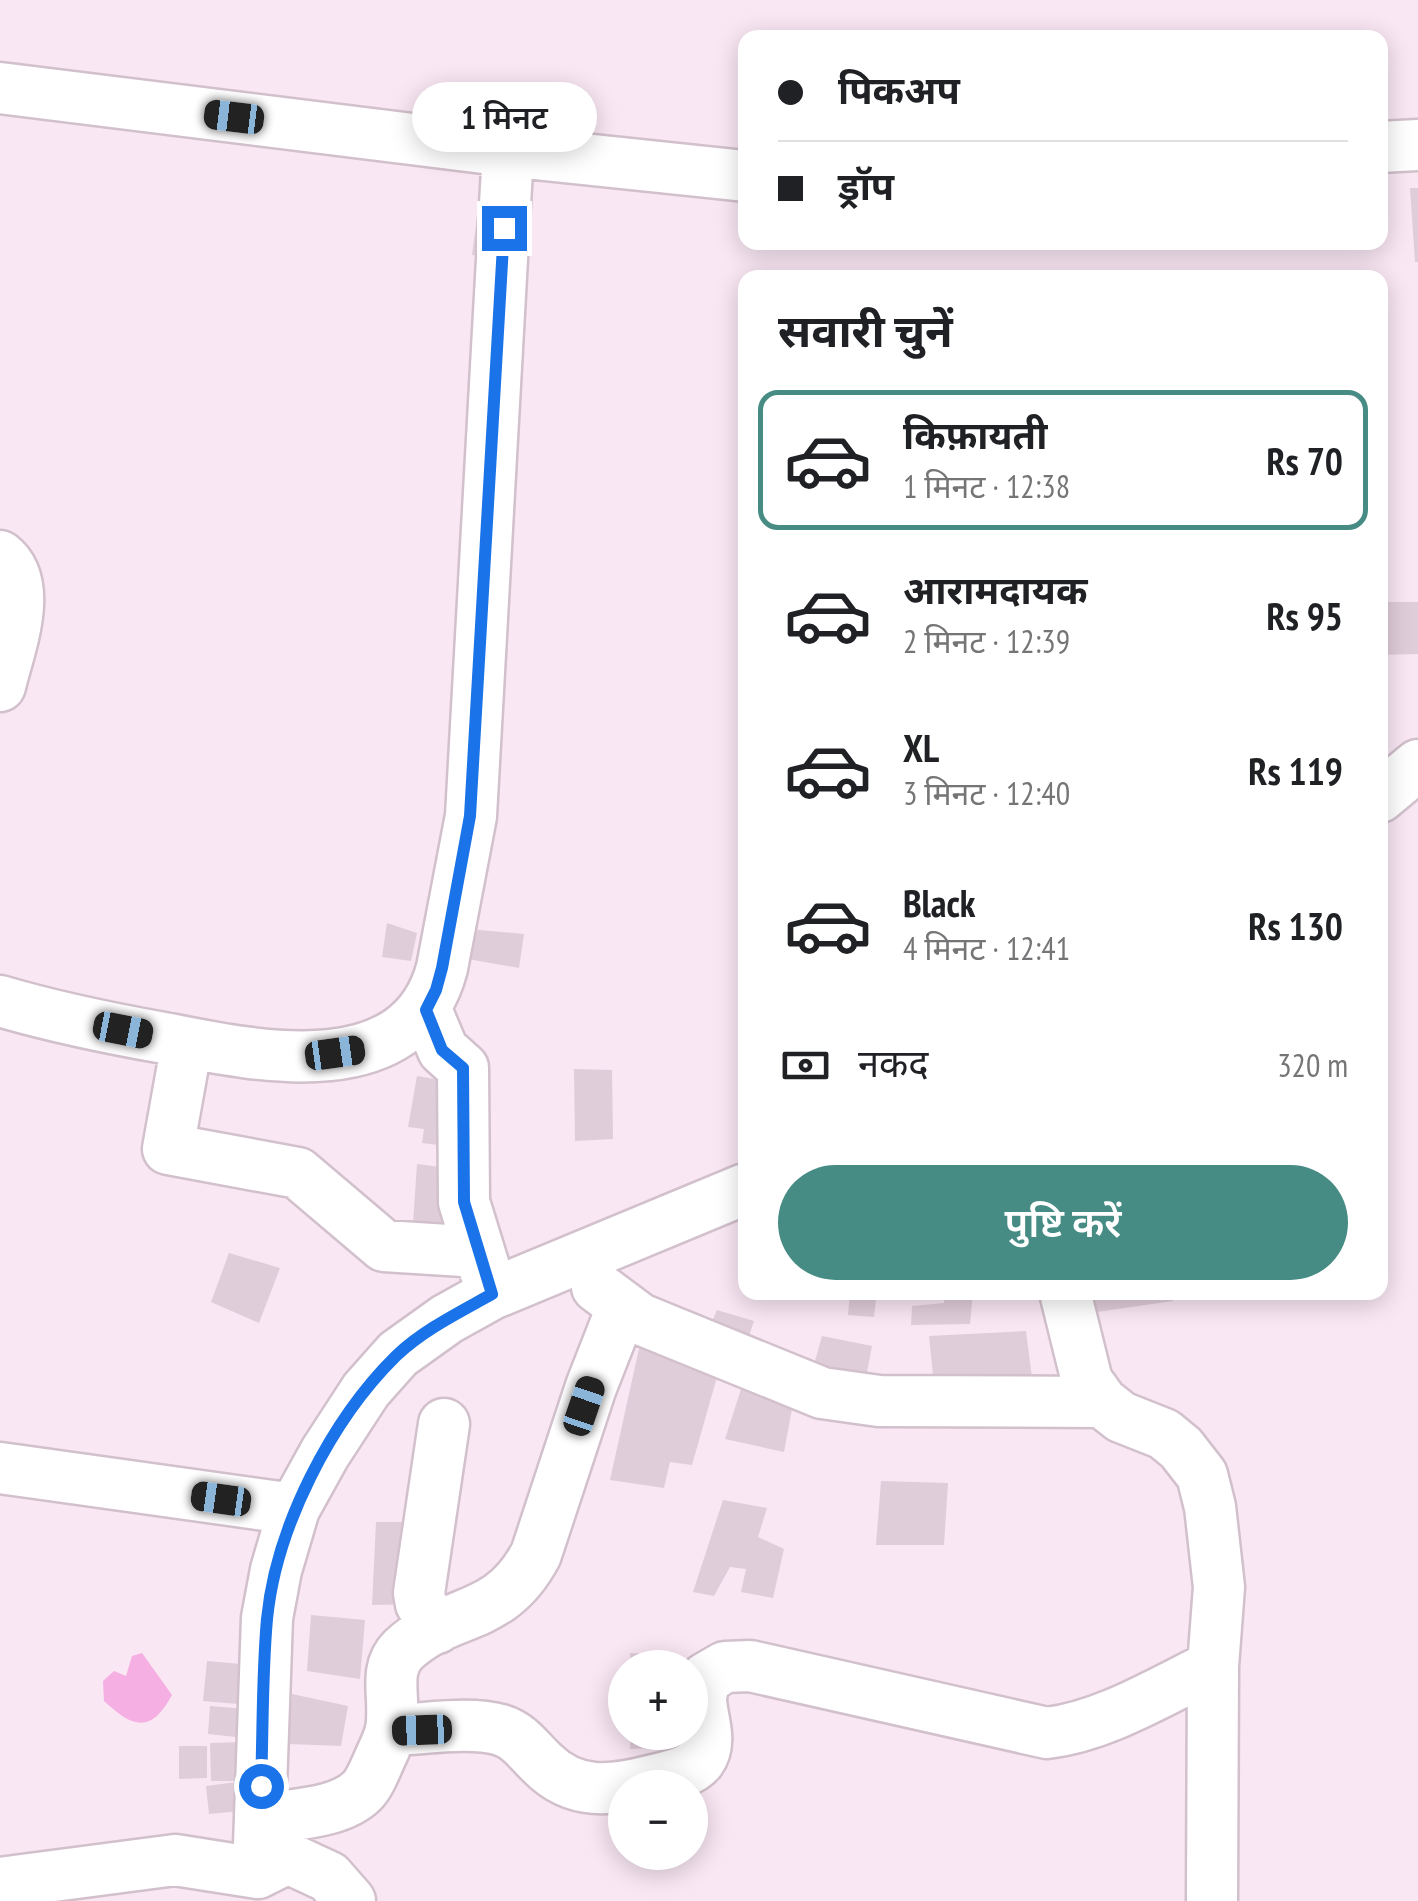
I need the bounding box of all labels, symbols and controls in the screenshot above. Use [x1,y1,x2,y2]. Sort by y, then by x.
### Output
text: पिकअप [838,65,960,114]
callout: 1 मिनट [412,83,596,153]
text: 1 मिनट [461,96,548,138]
car [202,98,266,136]
text: ड्रॉप [838,161,894,210]
route end [482,206,527,251]
text: सवारी चुनें [778,301,953,359]
text: किफ़ायती [903,410,1047,459]
icon: car [783,415,873,505]
text: Rs 70 [1266,436,1343,485]
text: 1 मिनट · 12:38 [903,465,1070,507]
text: आरामदायक [903,565,1087,614]
icon: car [783,570,873,660]
text: Rs 95 [1266,591,1343,640]
text: 2 मिनट · 12:39 [903,620,1070,662]
text: XL [903,723,939,772]
icon: car [783,725,873,815]
text: Rs 119 [1248,746,1343,795]
text: 3 मिनट · 12:40 [903,772,1070,814]
text: Black [903,878,976,927]
icon: car [783,880,873,970]
text: Rs 130 [1248,901,1343,950]
text: 4 मिनट · 12:41 [903,927,1070,969]
car [91,1010,155,1050]
car [303,1034,367,1072]
icon: cash [778,1038,833,1093]
text: नकद [858,1038,928,1087]
text: 320 m [1277,1044,1348,1086]
button: पुष्टि करें [778,1165,1348,1280]
car [560,1373,608,1439]
car [189,1480,253,1518]
map controls [608,1650,708,1870]
button: + [608,1650,708,1750]
car [391,1714,453,1746]
route start [239,1764,284,1809]
button: − [608,1770,708,1870]

